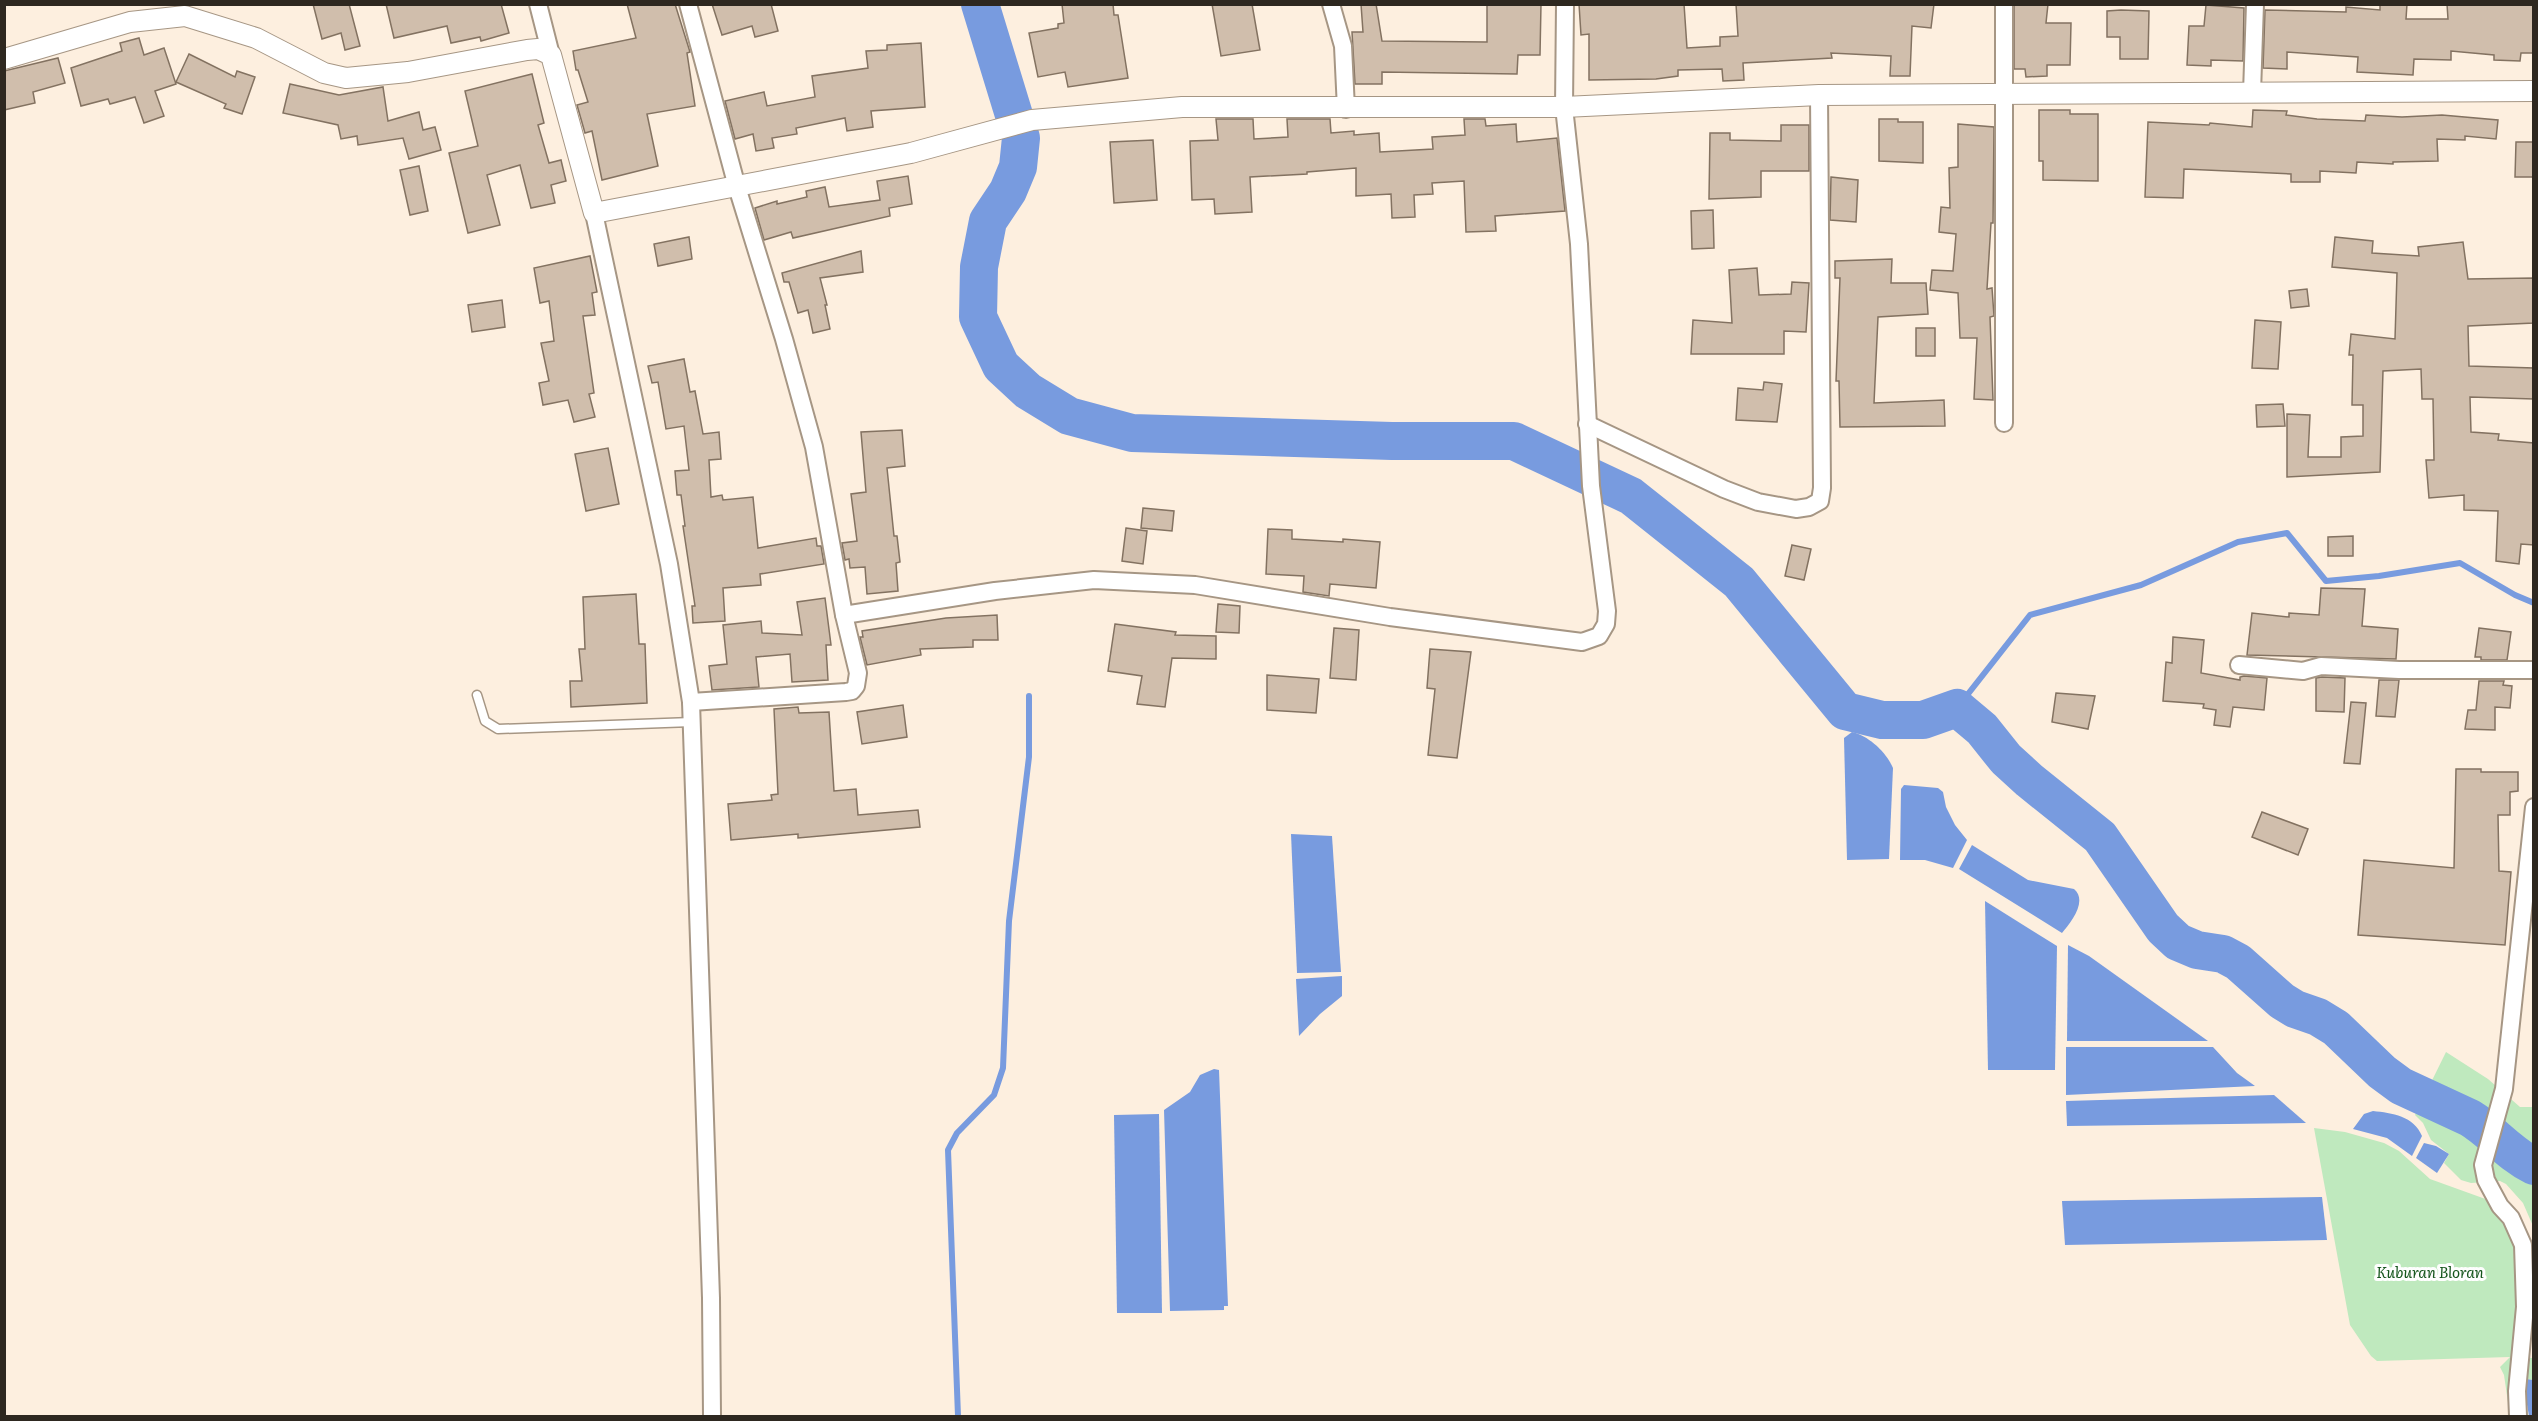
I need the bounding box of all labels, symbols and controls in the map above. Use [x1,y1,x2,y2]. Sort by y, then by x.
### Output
park label: Kuburan Bloran [2376,1260,2484,1283]

